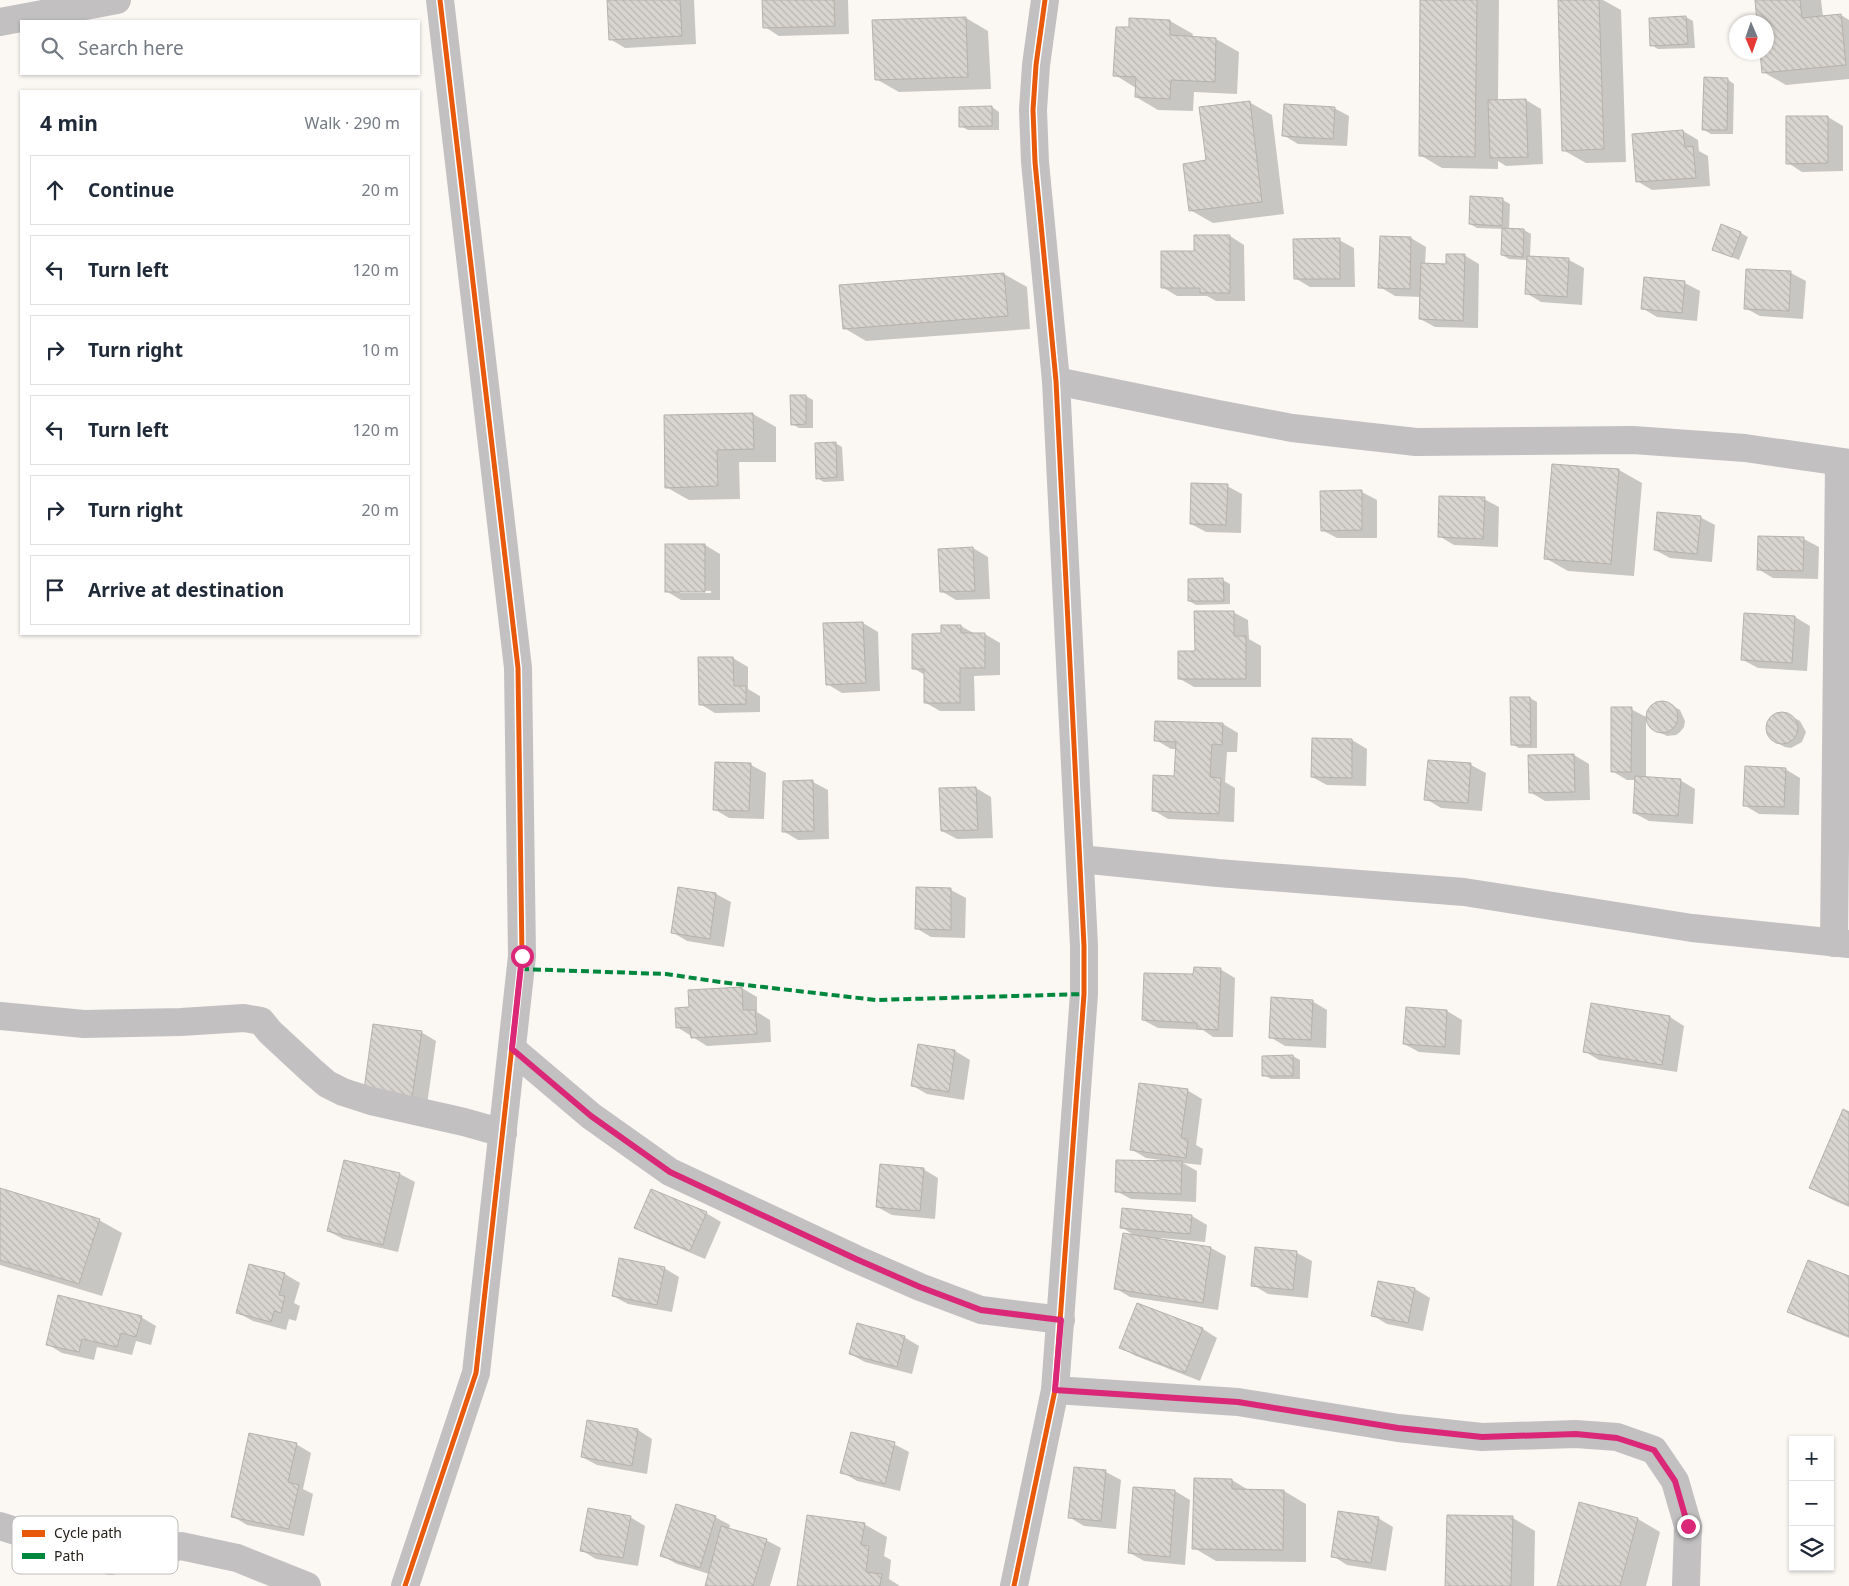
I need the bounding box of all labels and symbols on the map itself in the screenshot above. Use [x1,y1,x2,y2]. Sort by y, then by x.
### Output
north arrow [1729,15,1774,60]
route start [511,945,534,968]
route end [1677,1515,1700,1538]
legend [12,1516,178,1574]
text: Cycle path [54,1523,122,1542]
text: Path [54,1546,84,1565]

